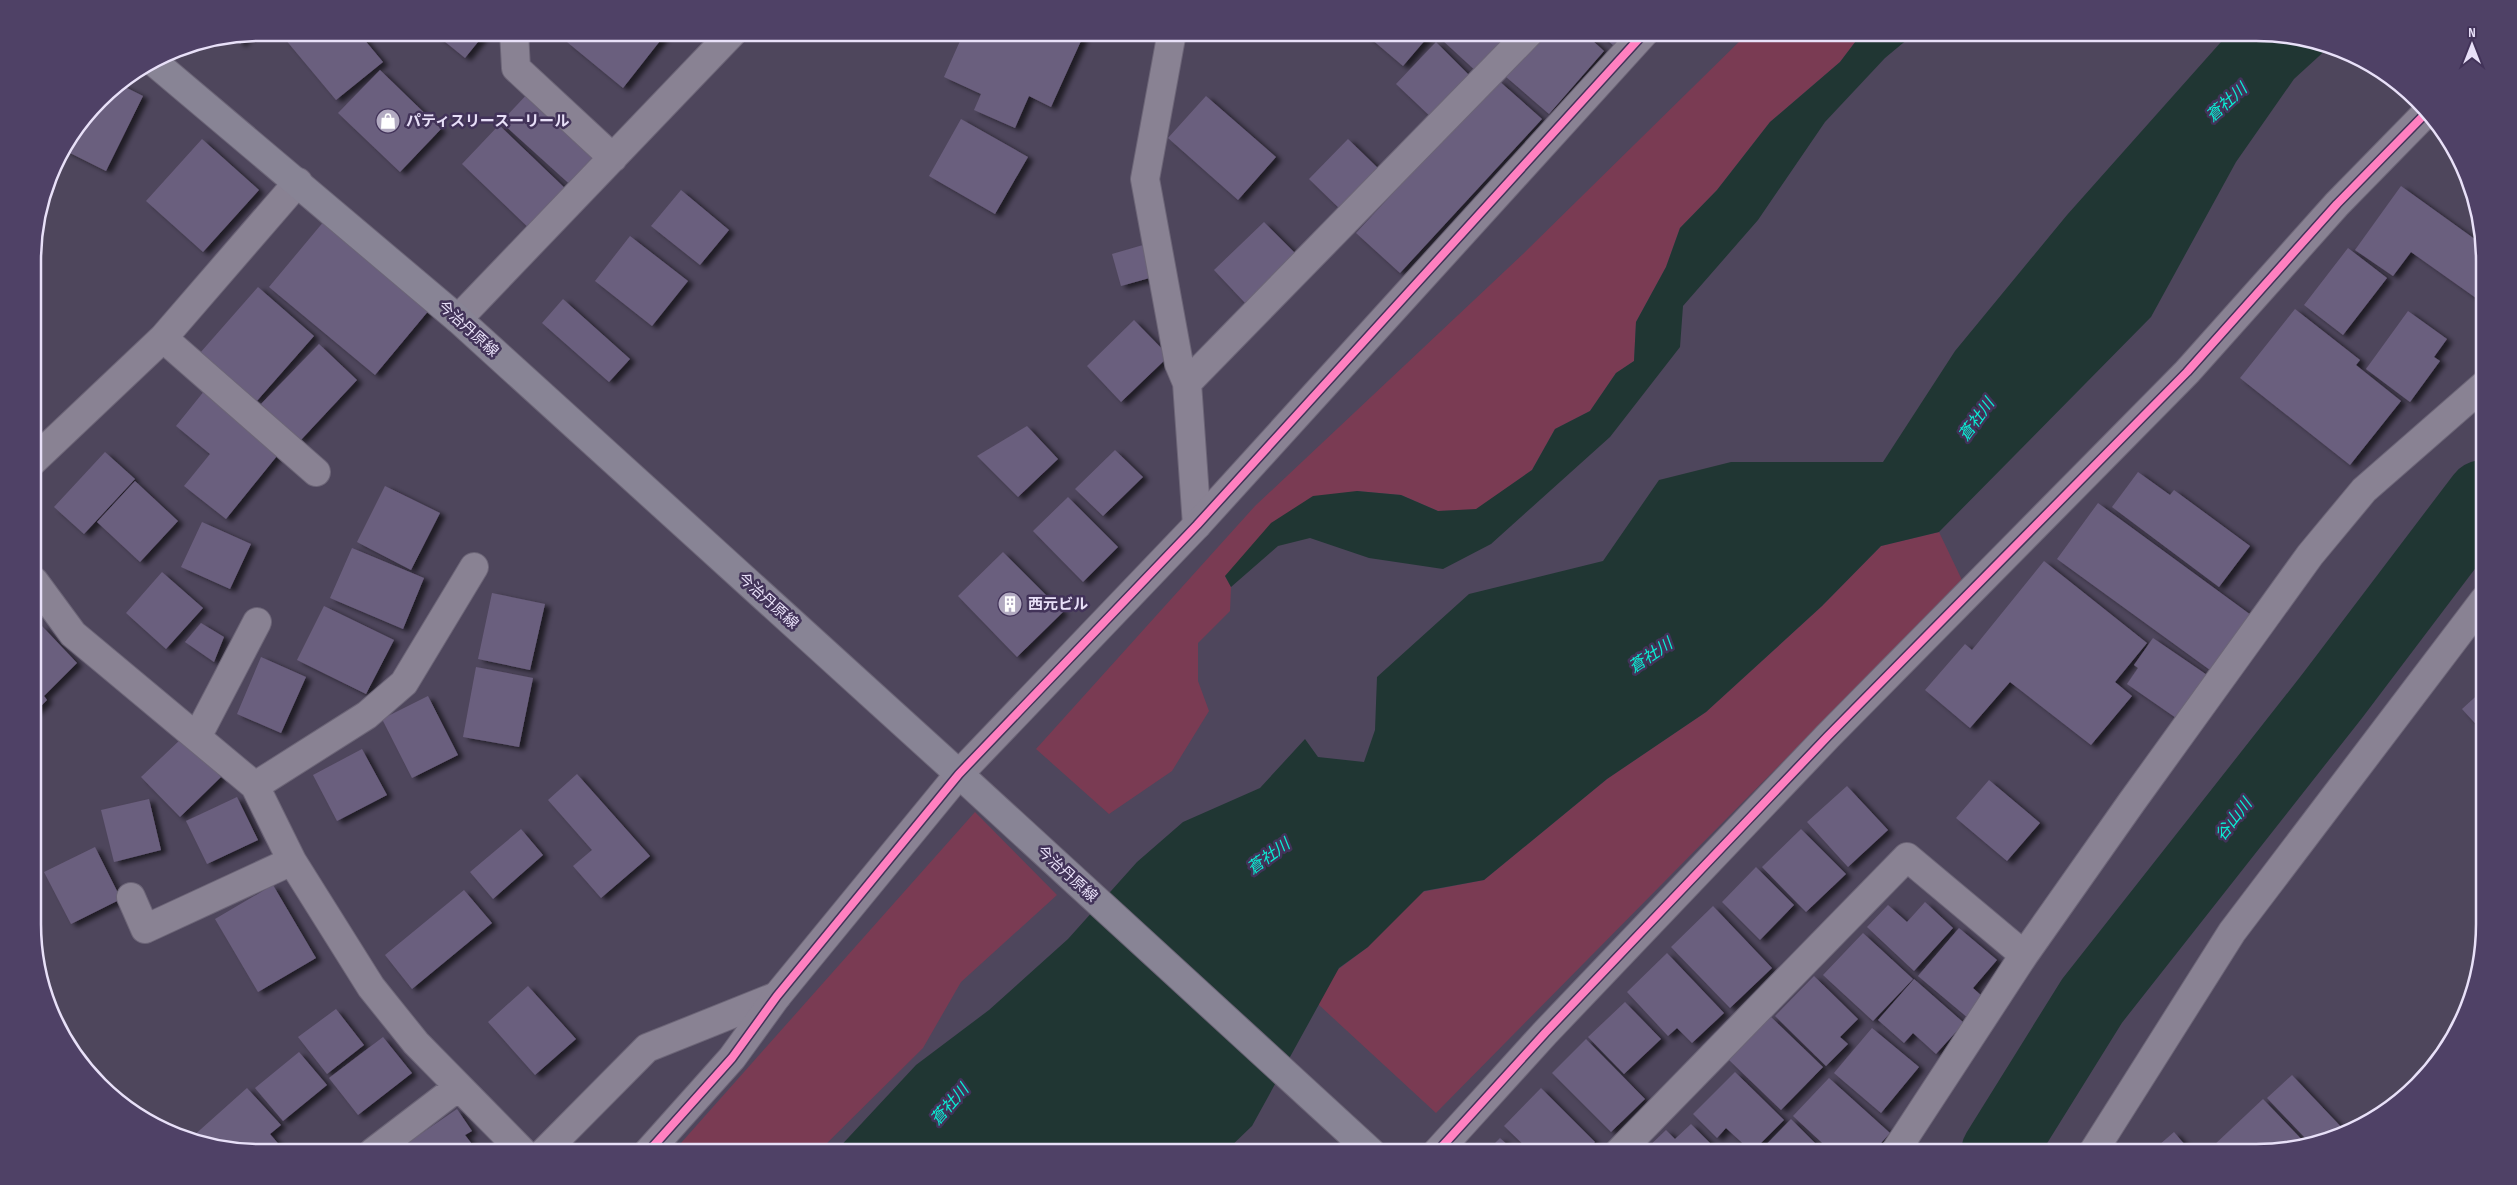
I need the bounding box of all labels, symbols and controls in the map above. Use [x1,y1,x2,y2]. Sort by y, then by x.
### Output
north arrow [2447,20,2497,70]
text: N [2468,24,2476,41]
water label: 蒼社川 [2203,79,2253,126]
shop icon: パティスリースーリール [375,108,401,134]
place label: パティスリースーリール [406,112,569,131]
street label: 今治丹原線 [434,297,502,361]
water label: 蒼社川 [1955,393,2000,445]
street label: 今治丹原線 [734,569,802,633]
building icon: 西元ビル [997,591,1023,617]
place label: 西元ビル [1028,595,1088,614]
water label: 蒼社川 [1626,634,1678,677]
water label: 谷山川 [2212,794,2257,845]
water label: 蒼社川 [1244,834,1296,879]
street label: 今治丹原線 [1033,842,1101,906]
water label: 蒼社川 [927,1079,974,1129]

